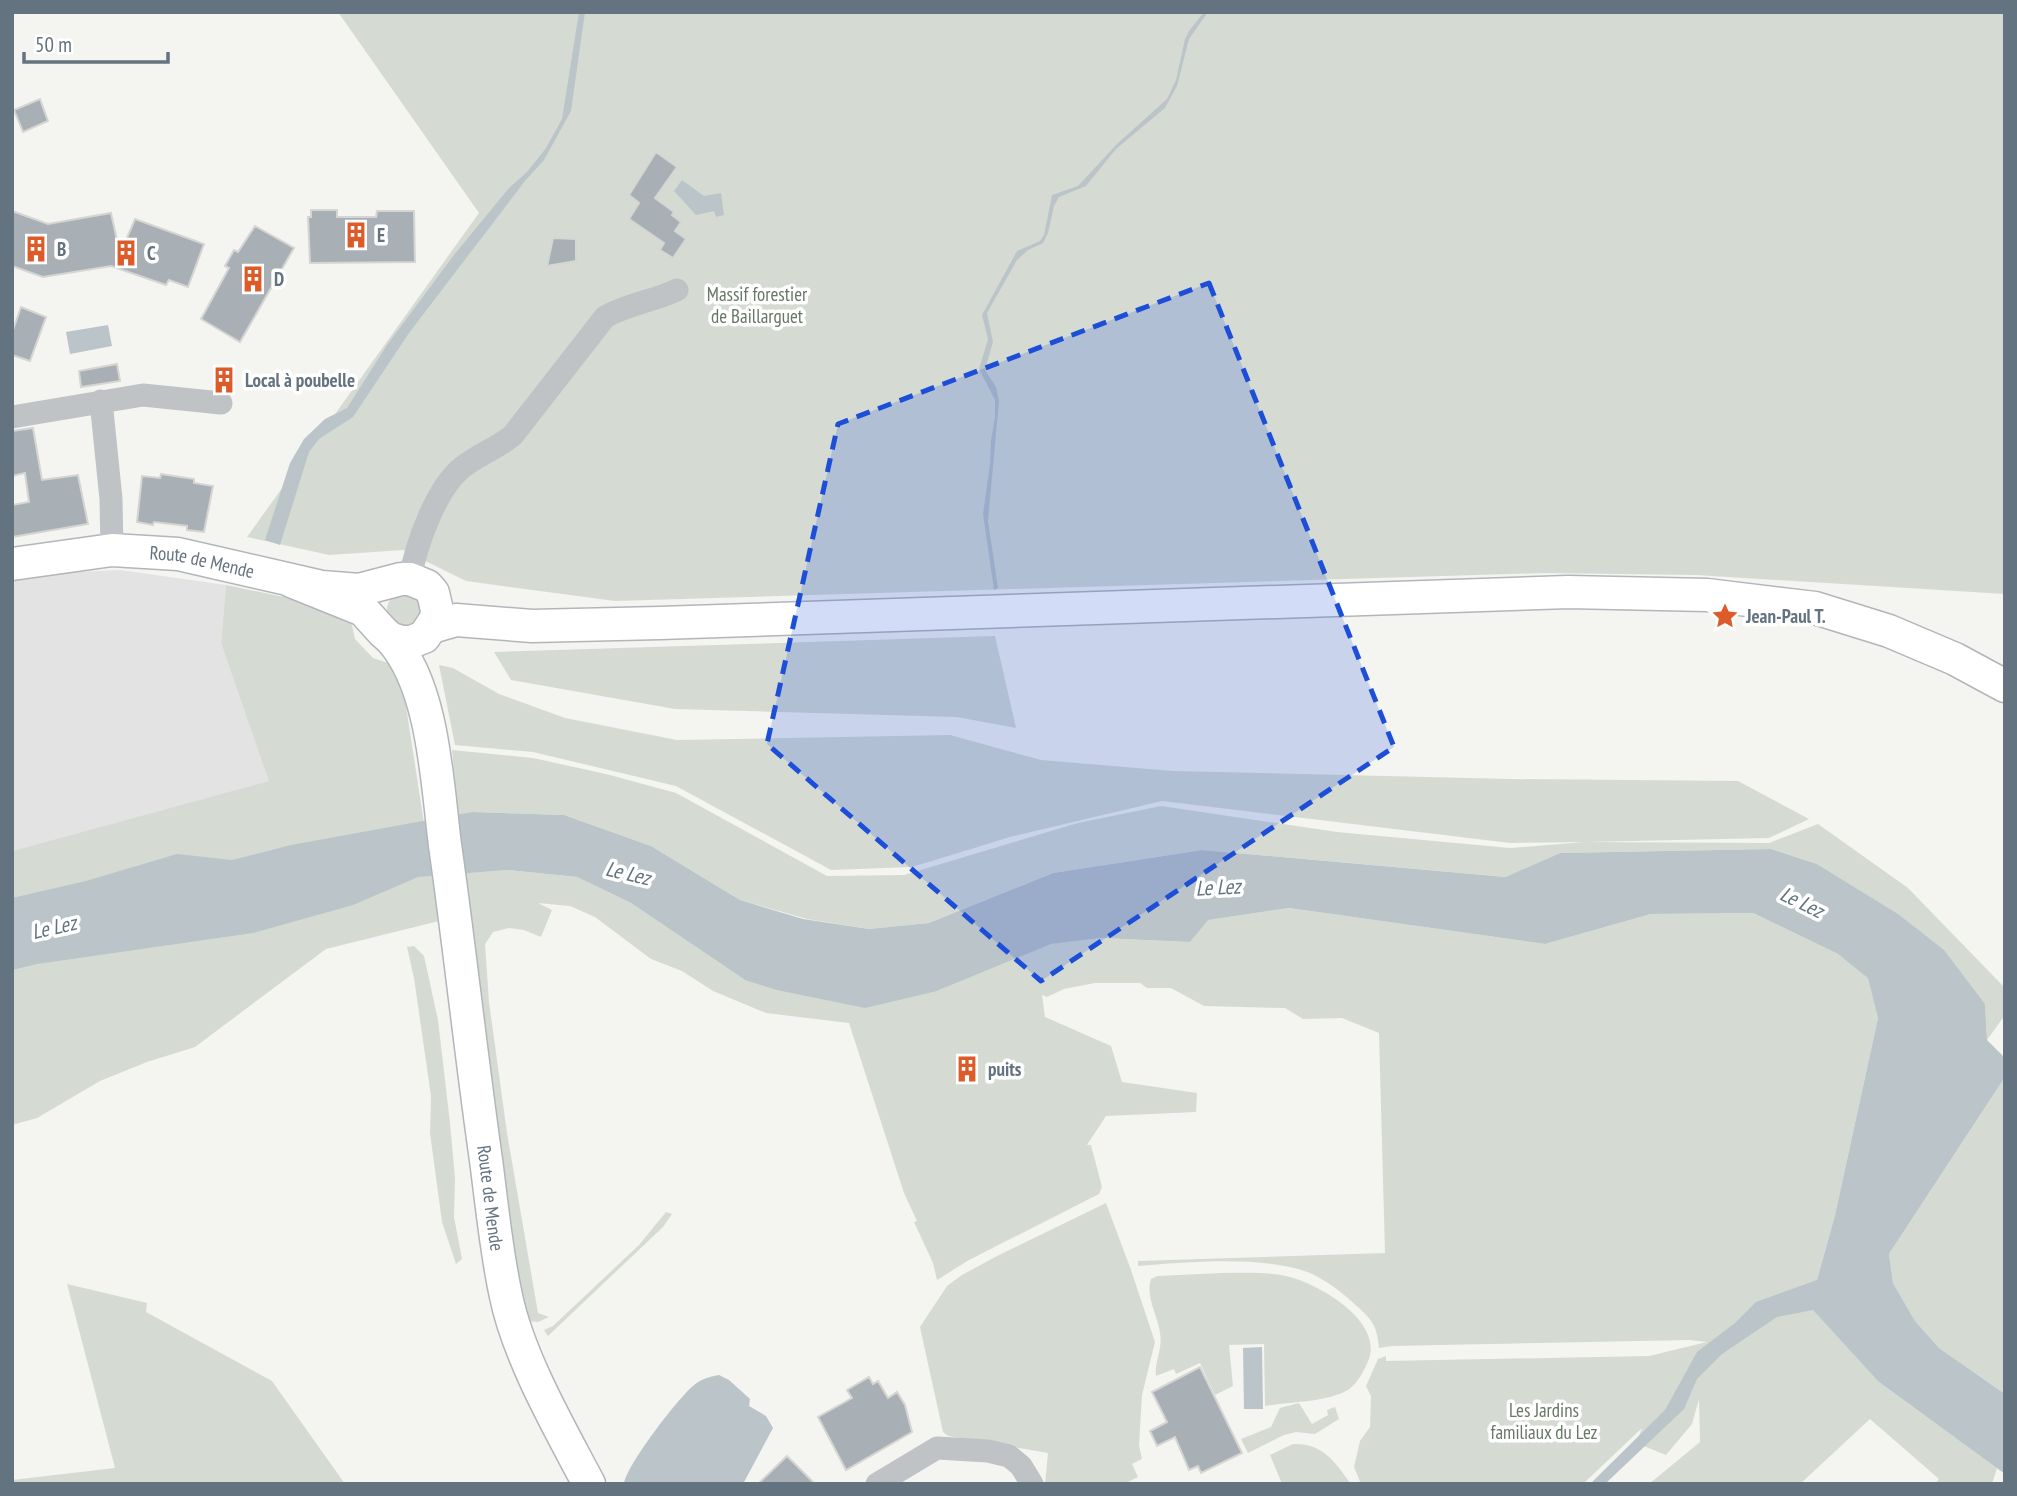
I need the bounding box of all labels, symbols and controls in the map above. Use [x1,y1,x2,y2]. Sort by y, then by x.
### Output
scale bar [24,21,168,65]
text: 50 m [35,31,72,58]
building icon: E [341,220,371,250]
place label: E [377,223,385,247]
building icon: B [21,234,51,264]
place label: B [57,237,66,261]
building icon: C [111,238,141,268]
place label: C [147,241,156,265]
building icon: D [238,264,268,294]
place label: D [274,267,284,291]
park label: Massif forestier de Baillarguet [707,282,808,328]
building icon: Local à poubelle [209,365,239,395]
place label: Local à poubelle [245,368,355,392]
street label: Route de Mende [149,540,257,583]
place icon: Jean-Paul T. [1710,601,1740,631]
place label: Jean-Paul T. [1745,604,1826,628]
water label: Le Lez [603,855,655,892]
water label: Le Lez [1195,872,1243,902]
water label: Le Lez [1776,880,1830,925]
water label: Le Lez [29,908,81,945]
building icon: puits [952,1054,982,1084]
place label: puits [988,1057,1022,1081]
street label: Route de Mende [472,1144,510,1253]
park label: Les Jardins familiaux du Lez [1491,1398,1598,1444]

